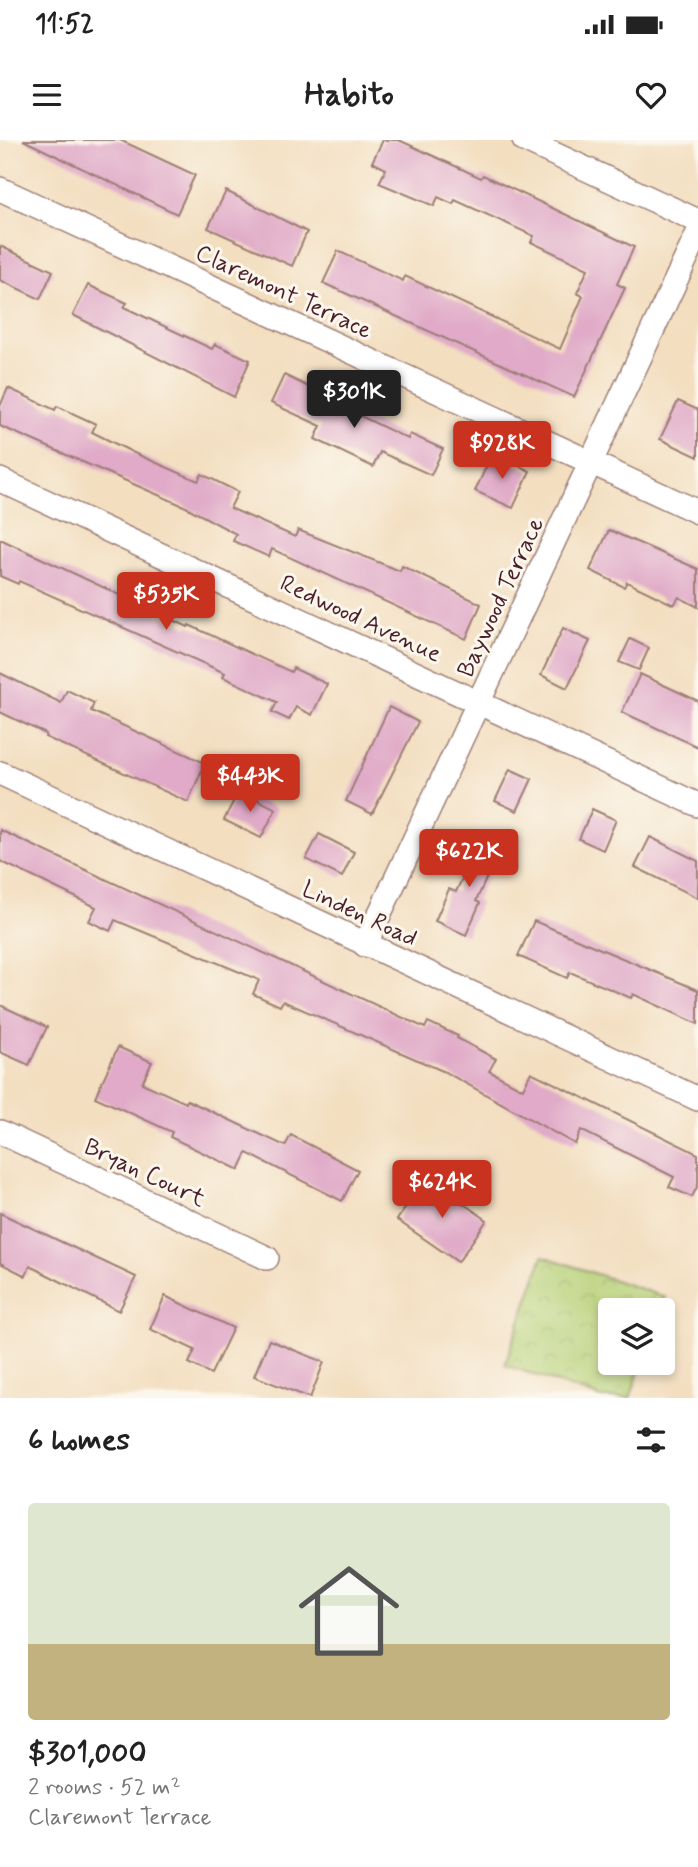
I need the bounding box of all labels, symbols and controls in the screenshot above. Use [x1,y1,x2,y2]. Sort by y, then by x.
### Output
text: 11:52 [35,8,94,42]
text: Habito [304,74,394,116]
icon: menu [28,76,66,114]
icon: heart [632,76,670,114]
street label: Claremont Terrace [190,238,377,347]
pin: $301K [305,370,403,430]
text: $301K [323,378,385,408]
pin: $928K [453,422,551,481]
text: $928K [469,429,535,459]
street label: Baywood Terrace [451,513,552,683]
street label: Redwood Avenue [275,568,446,670]
pin: $535K [117,573,215,632]
text: $535K [133,580,199,610]
pin: $443K [201,754,299,814]
text: $443K [217,762,283,792]
pin: $622K [420,830,518,889]
text: $622K [435,837,503,867]
street label: Linden Road [297,874,422,955]
street label: Bryan Court [79,1132,210,1215]
pin: $624K [393,1160,491,1220]
text: $624K [408,1168,476,1198]
map controls [598,1298,675,1375]
button: layers [598,1298,675,1375]
text: 6 homes [28,1421,130,1460]
icon: filters [632,1421,670,1459]
icon: home [286,1548,412,1674]
text: $301,000 [28,1734,147,1773]
text: 2 rooms · 52 m² [28,1773,181,1803]
text: Claremont Terrace [28,1803,211,1833]

